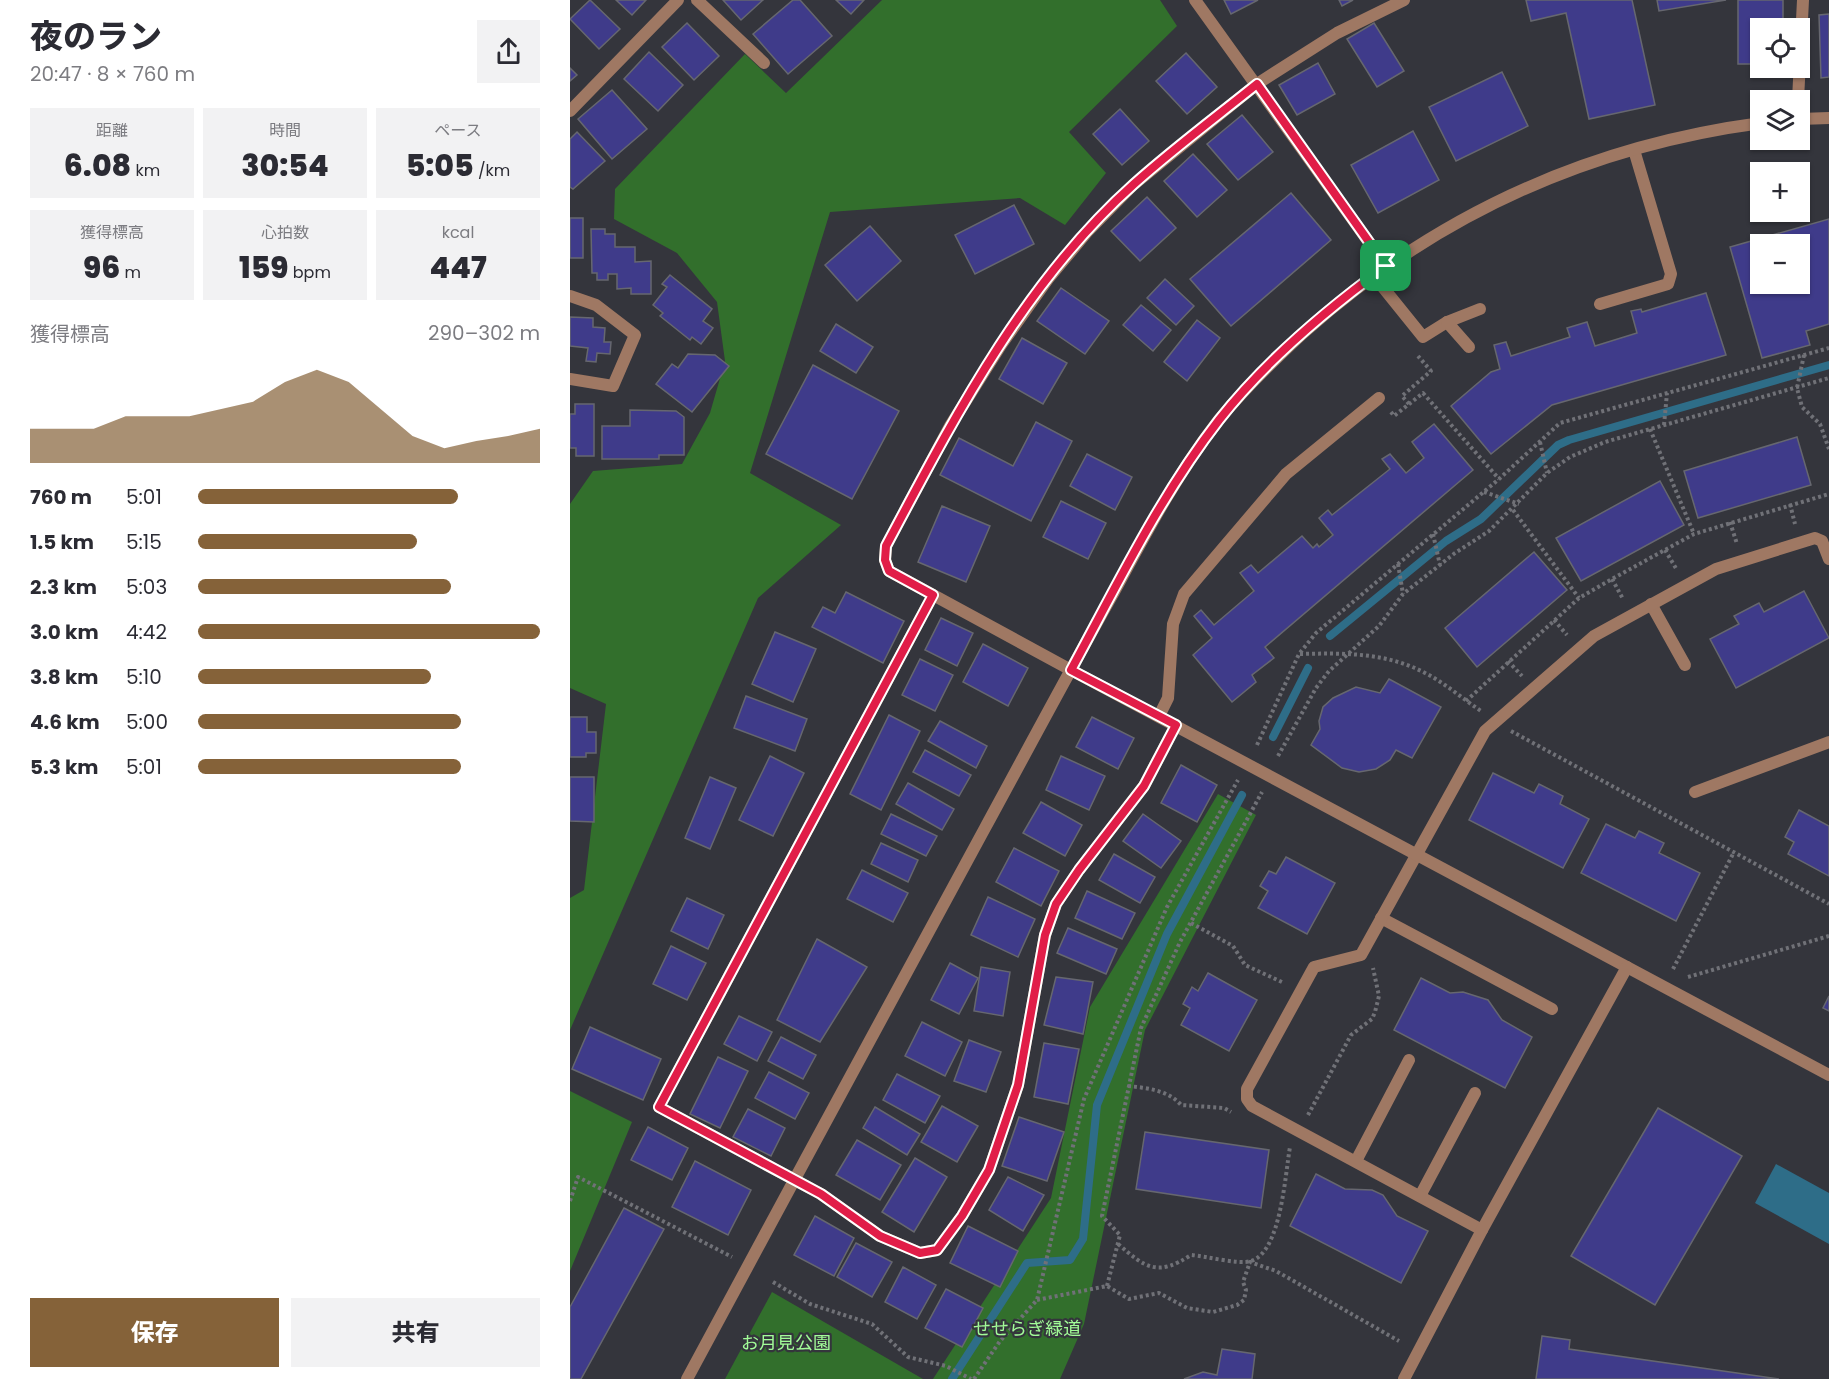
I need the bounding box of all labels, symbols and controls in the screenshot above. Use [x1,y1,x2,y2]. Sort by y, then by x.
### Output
text: 夜のラン [30,13,162,60]
map controls [1750,18,1810,294]
button: locate [1750,18,1810,78]
button: share [477,20,540,83]
text: 20:47 · 8 × 760 m [30,60,195,88]
button: layers [1750,90,1810,150]
text: 距離 [96,119,128,142]
text: 時間 [269,119,301,142]
text: ペース [434,119,482,142]
text: 6.08 [64,144,131,187]
text: 30:54 [241,144,329,187]
text: 5:05 [406,144,474,187]
text: km [131,159,160,182]
text: /km [474,159,510,182]
button: + [1750,162,1810,222]
text: 獲得標高 [80,221,144,244]
text: 心拍数 [261,221,309,244]
text: kcal [442,221,474,244]
button: − [1750,234,1810,294]
pin [1360,240,1411,291]
text: 96 [83,246,120,289]
text: 159 [239,246,289,289]
text: 447 [429,246,487,289]
icon: arrive [1369,249,1402,282]
text: m [120,261,141,284]
text: bpm [289,261,331,284]
text: 290–302 m [428,319,540,347]
text: 獲得標高 [30,320,110,348]
text: 760 m [30,483,92,511]
text: 5:01 [126,483,162,511]
text: 1.5 km [30,528,94,556]
text: 5:15 [126,528,162,556]
text: 2.3 km [30,573,97,601]
text: 5:03 [126,573,167,601]
text: 3.0 km [30,618,99,646]
text: 4:42 [126,618,167,646]
text: 3.8 km [30,663,98,691]
text: 5:10 [126,663,162,691]
text: 4.6 km [30,708,100,736]
text: 5:00 [126,708,168,736]
text: 5.3 km [30,753,99,781]
text: 5:01 [126,753,162,781]
button: 保存 [30,1298,279,1367]
button: 共有 [291,1298,540,1367]
park label: せせらぎ緑道 [973,1316,1081,1341]
park label: お月見公園 [741,1330,831,1355]

